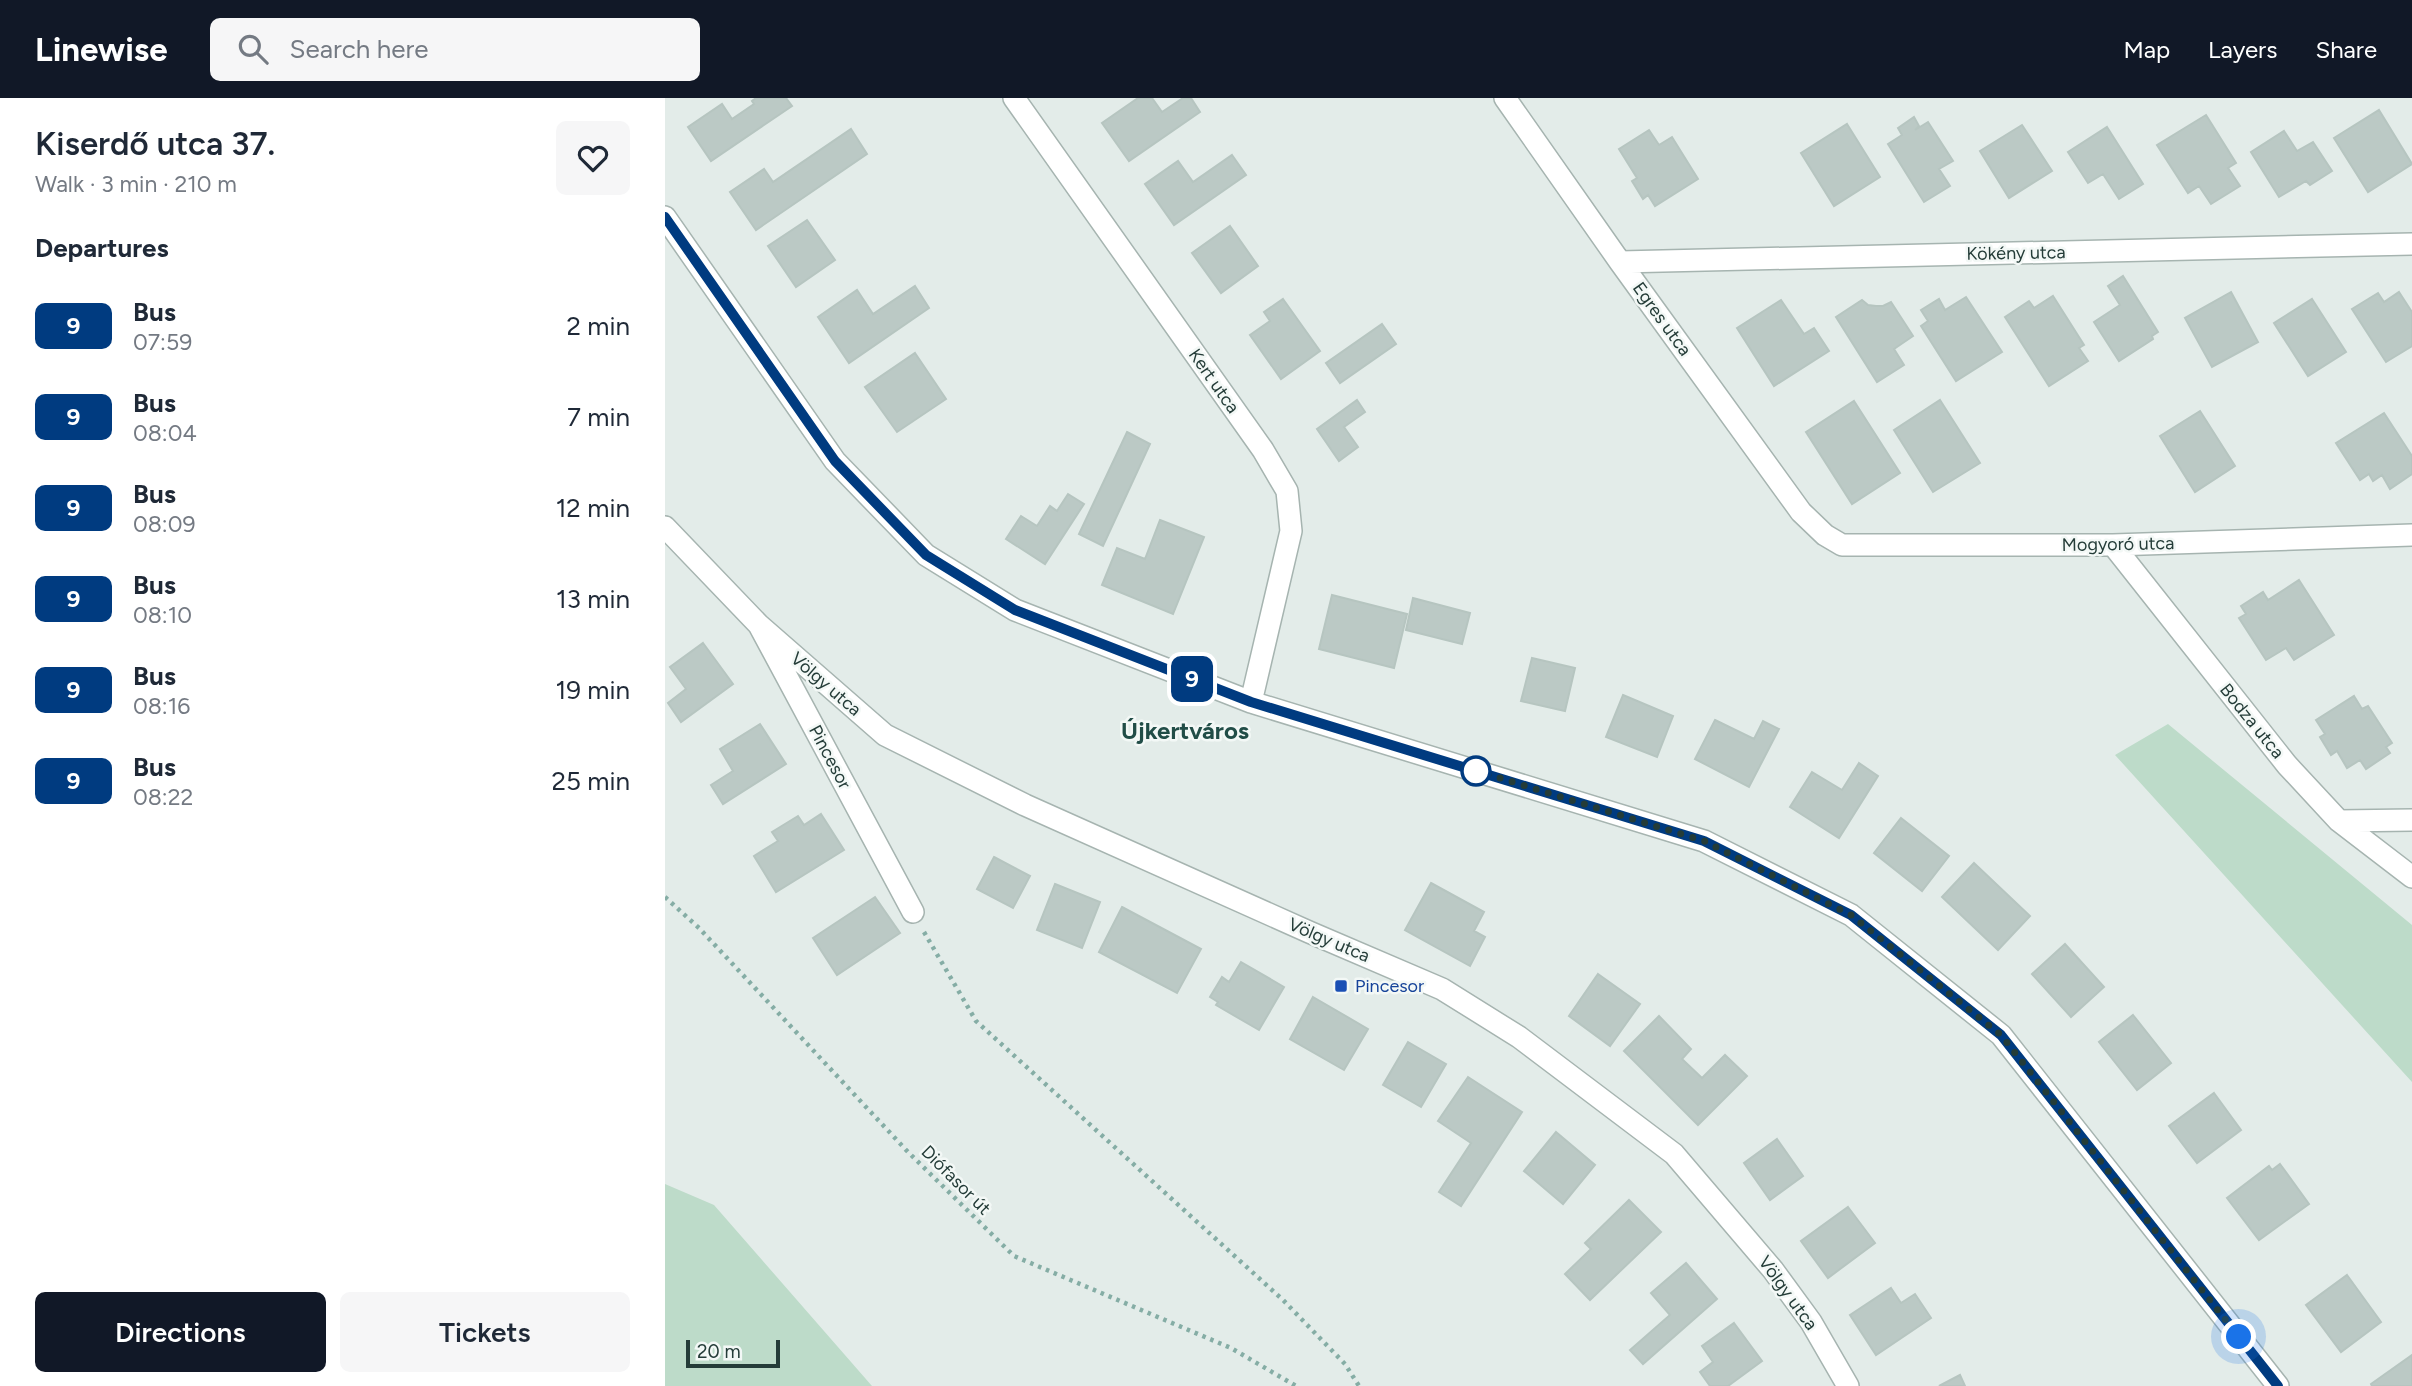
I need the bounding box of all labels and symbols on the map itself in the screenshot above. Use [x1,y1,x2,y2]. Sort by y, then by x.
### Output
street label: Kökény utca [1966,241,2066,265]
street label: Egres utca [1628,278,1696,360]
street label: Kert utca [1184,344,1244,418]
street label: Mogyoró utca [2062,532,2174,556]
street label: Völgy utca [786,647,866,721]
line badge: 9 [1169,656,1215,702]
street label: Bodza utca [2215,679,2289,763]
district label: Újkertváros [1121,716,1249,745]
street label: Pincesor [804,721,856,793]
unlabelled marker [1461,756,1491,786]
street label: Völgy utca [1285,913,1373,967]
place label: Pincesor [1355,975,1424,997]
marker: Pincesor [1333,978,1349,994]
street label: Diófasor út [917,1141,995,1219]
street label: Völgy utca [1754,1252,1822,1334]
your location [2221,1319,2256,1354]
scale bar [686,1337,781,1369]

